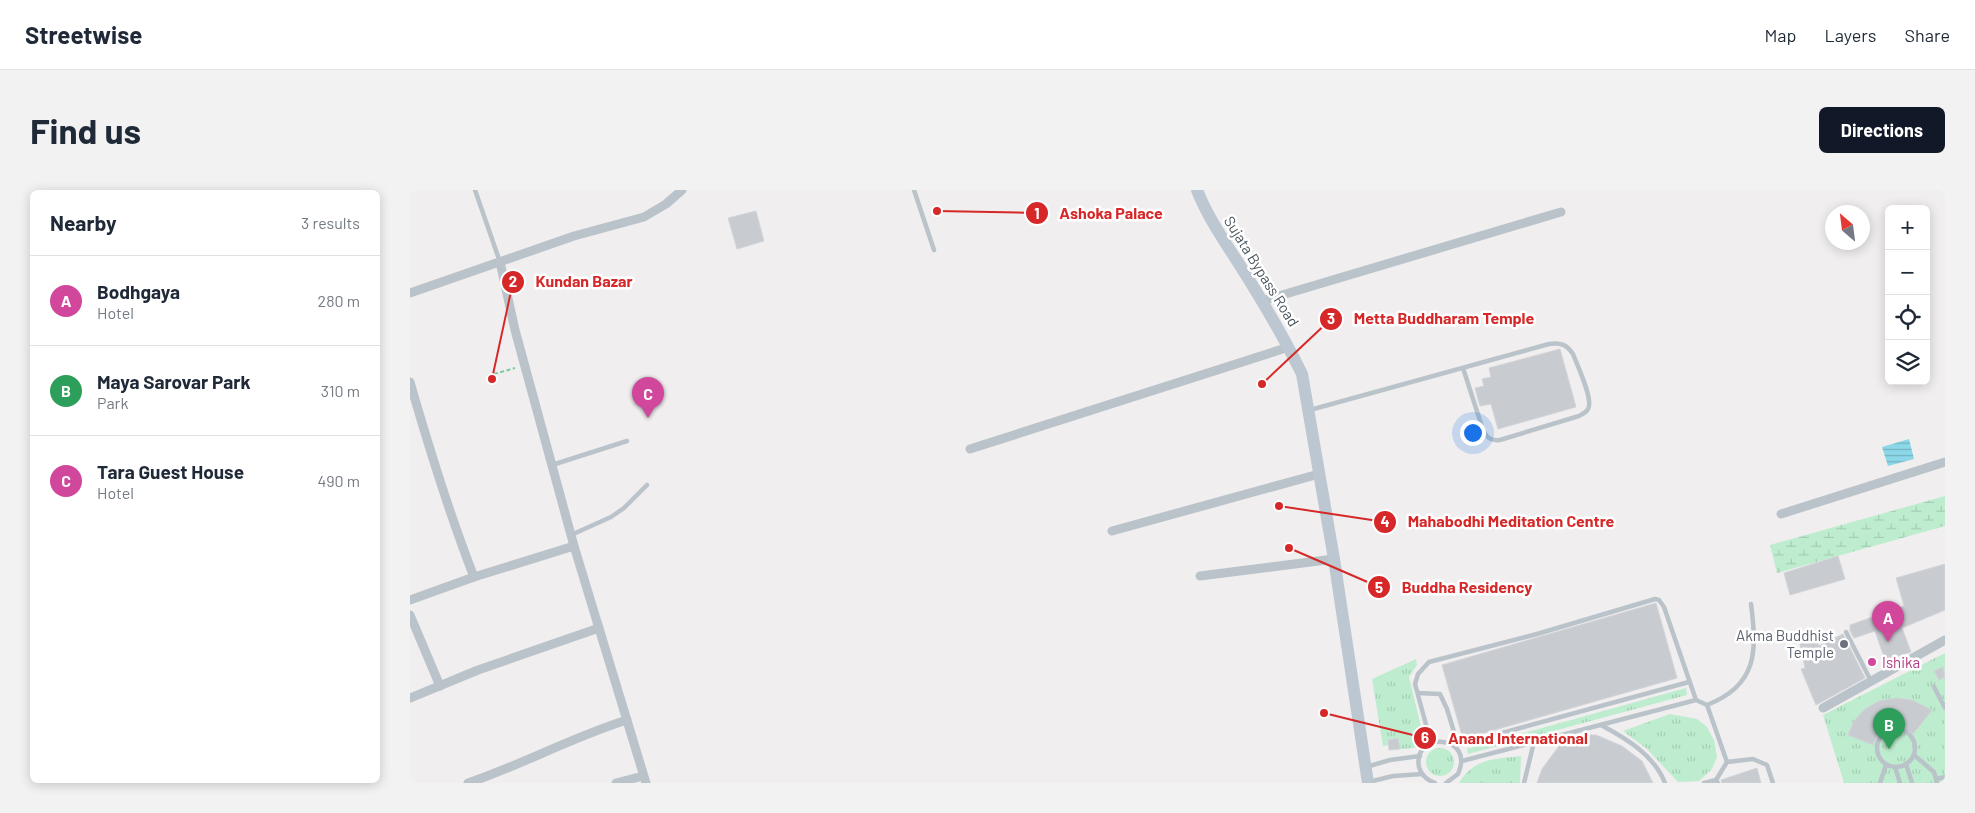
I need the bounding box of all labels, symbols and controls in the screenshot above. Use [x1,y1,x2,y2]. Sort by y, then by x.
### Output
text: Streetwise [25,20,142,49]
text: Map [1764,24,1796,46]
text: Layers [1824,24,1877,46]
text: Share [1905,24,1950,46]
button: Directions [1819,107,1945,153]
text: Find us [30,109,141,151]
callout: Ashoka Palace [1024,198,1173,229]
text: Ashoka Palace [1059,203,1163,222]
text: 1 [1034,204,1040,222]
north arrow [1825,205,1870,250]
map controls [1885,205,1930,385]
button: + [1885,205,1930,250]
text: Nearby [50,210,116,235]
street label: Sujata Bypass Road [1221,212,1303,330]
text: 3 results [301,213,360,232]
button: − [1885,250,1930,295]
callout: Kundan Bazar [501,266,643,297]
text: Kundan Bazar [535,271,633,290]
text: 2 [509,272,517,290]
text: Bodhgaya [97,280,180,303]
text: A [61,291,71,310]
text: 280 m [318,291,360,310]
button: locate [1885,295,1930,340]
text: Hotel [97,303,134,322]
callout: Metta Buddharam Temple [1319,303,1544,334]
text: Metta Buddharam Temple [1354,308,1535,327]
text: 3 [1327,309,1335,327]
button: layers [1885,340,1930,385]
text: Maya Sarovar Park [97,370,251,393]
pin: C [632,377,664,418]
text: B [61,381,71,400]
text: 310 m [321,381,360,400]
text: Park [97,393,128,412]
your location [1460,420,1486,446]
text: Tara Guest House [97,460,244,483]
text: C [61,471,71,490]
text: 490 m [317,471,360,490]
text: Hotel [97,483,134,502]
callout: Mahabodhi Meditation Centre [1373,506,1624,537]
text: Mahabodhi Meditation Centre [1408,511,1615,530]
text: 4 [1380,512,1390,530]
callout: Buddha Residency [1366,572,1542,603]
text: Buddha Residency [1402,577,1532,596]
text: 5 [1375,578,1383,596]
pin: A [1872,601,1904,642]
place label: Akma Buddhist Temple [1736,626,1834,661]
marker: Akma Buddhist Temple [1838,638,1850,650]
place label: Ishika [1882,653,1920,671]
marker: Ishika [1866,656,1878,668]
pin: B [1873,708,1905,749]
callout: Anand International [1413,723,1597,754]
text: 6 [1421,728,1429,746]
text: Anand International [1448,728,1588,747]

